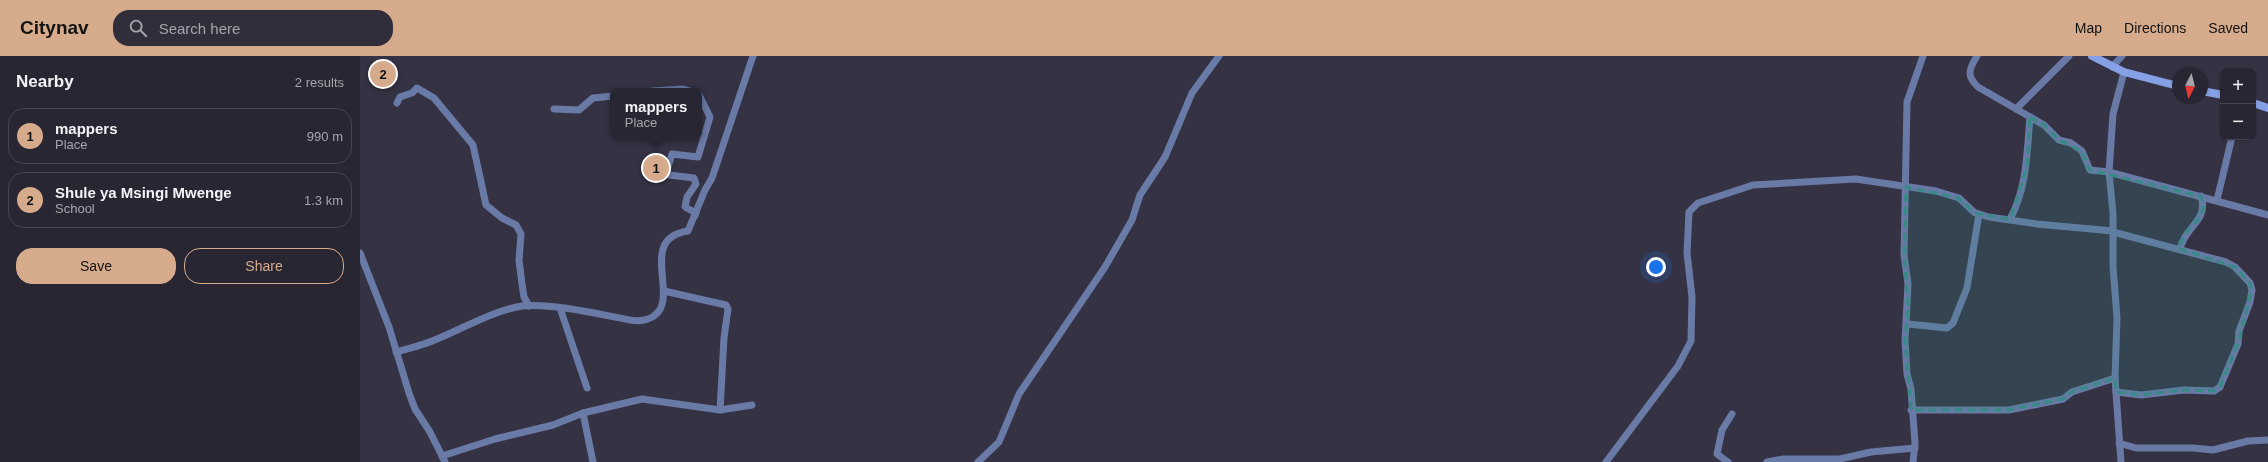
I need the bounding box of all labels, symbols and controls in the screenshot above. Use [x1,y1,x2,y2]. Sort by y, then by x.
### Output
search box [113,10,393,46]
text: Citynav [20,17,89,38]
icon: search [127,17,149,39]
text: Search here [159,20,240,37]
text: Map [2075,20,2102,36]
text: Directions [2124,20,2186,36]
text: Saved [2208,20,2248,36]
pin: 2 [370,59,396,89]
north arrow [2172,68,2208,104]
map controls [2220,68,2256,140]
button: + [2220,68,2256,104]
text: Nearby [16,72,74,91]
text: 2 results [295,75,344,90]
popup [610,88,702,140]
text: mappers [625,98,687,115]
button: − [2220,104,2256,140]
text: Place [625,115,657,130]
text: mappers [55,120,118,137]
text: 1 [26,129,34,144]
text: 990 m [307,129,343,144]
text: Place [55,137,88,152]
pin: 1 [643,153,669,183]
text: Shule ya Msingi Mwenge [55,184,232,201]
text: 2 [26,193,34,208]
text: 1.3 km [304,193,343,208]
text: School [55,201,95,216]
button: Save [16,248,176,284]
button: Share [184,248,344,284]
your location [1646,257,1666,277]

